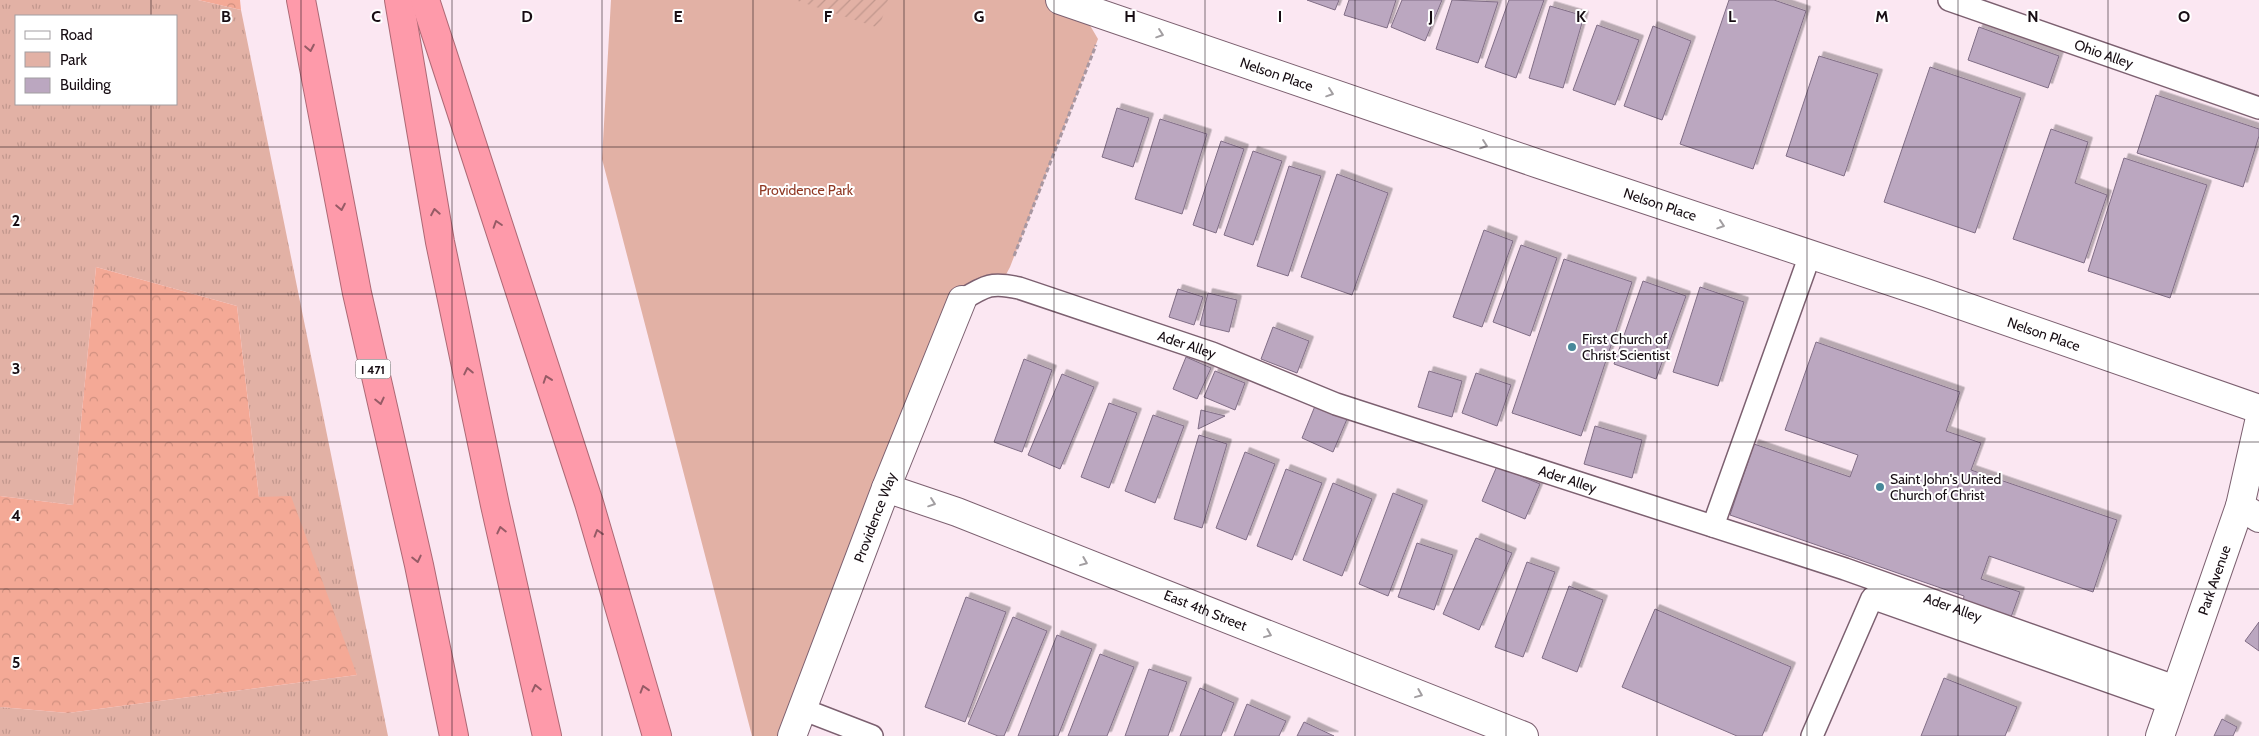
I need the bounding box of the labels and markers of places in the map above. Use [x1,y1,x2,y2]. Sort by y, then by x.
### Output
place label: First Church of Christ Scientist [1582,330,1670,364]
marker: First Church of Christ Scientist [1566,341,1578,353]
place label: Saint John's United Church of Christ [1890,470,2001,504]
marker: Saint John's United Church of Christ [1874,481,1886,493]

